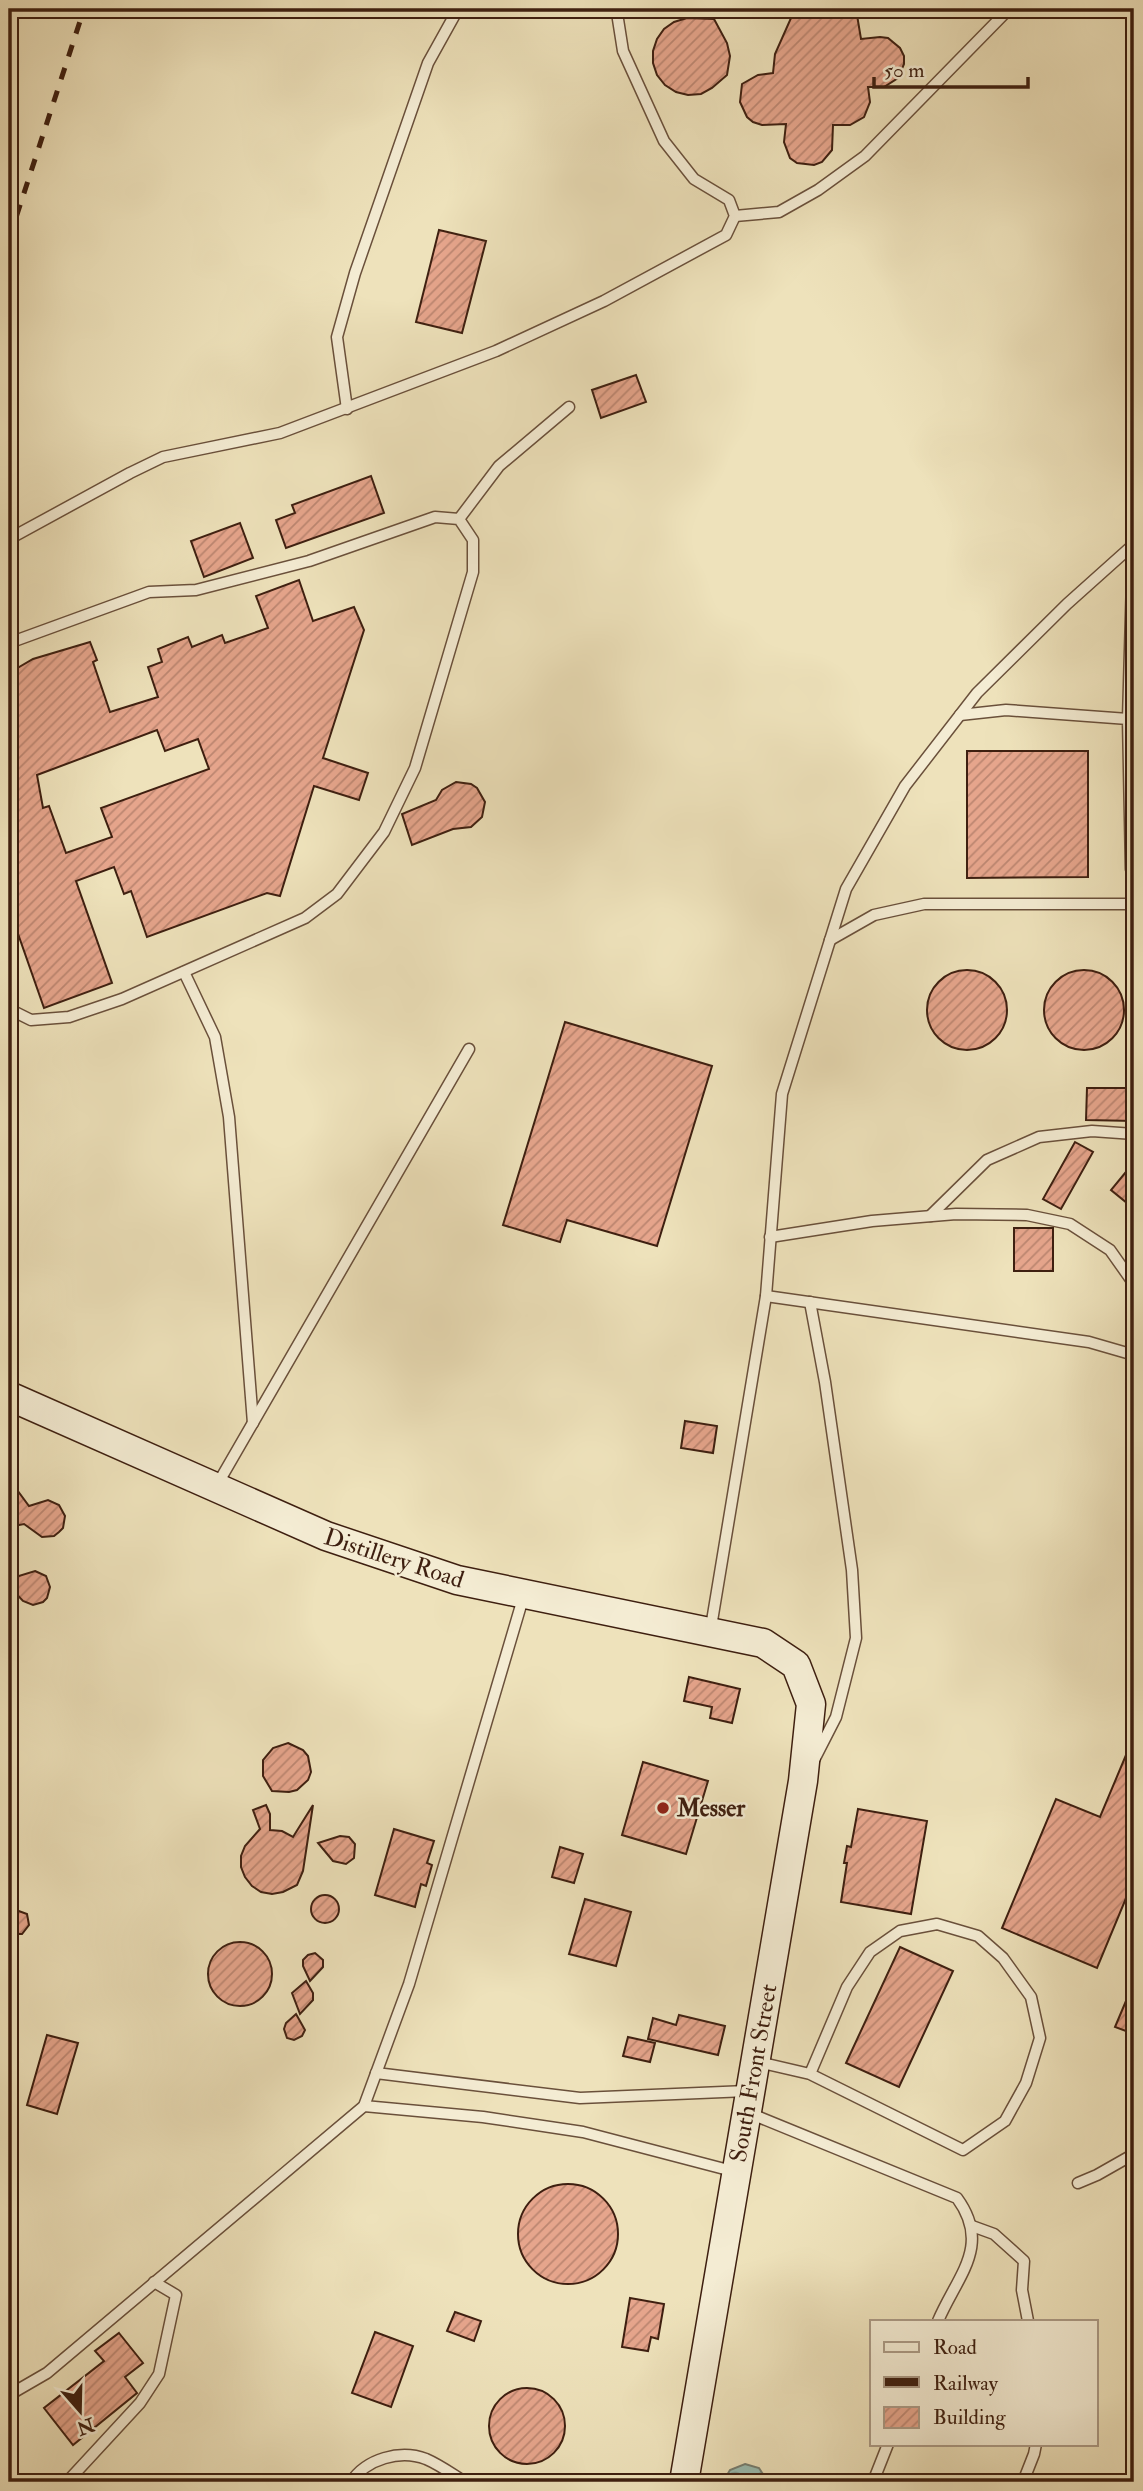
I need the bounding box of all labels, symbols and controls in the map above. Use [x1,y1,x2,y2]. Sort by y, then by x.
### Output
scale bar [874,46,1028,90]
text: 50 m [884,57,925,84]
street label: Distillery Road [320,1521,468,1596]
place label: Messer [676,1793,746,1824]
marker: Messer [655,1800,671,1816]
street label: South Front Street [723,1981,784,2165]
legend [870,2320,1098,2446]
text: Road [933,2334,978,2361]
text: Railway [933,2370,999,2397]
north arrow [46,2376,116,2446]
text: Building [933,2404,1006,2431]
text: N [72,2412,99,2441]

